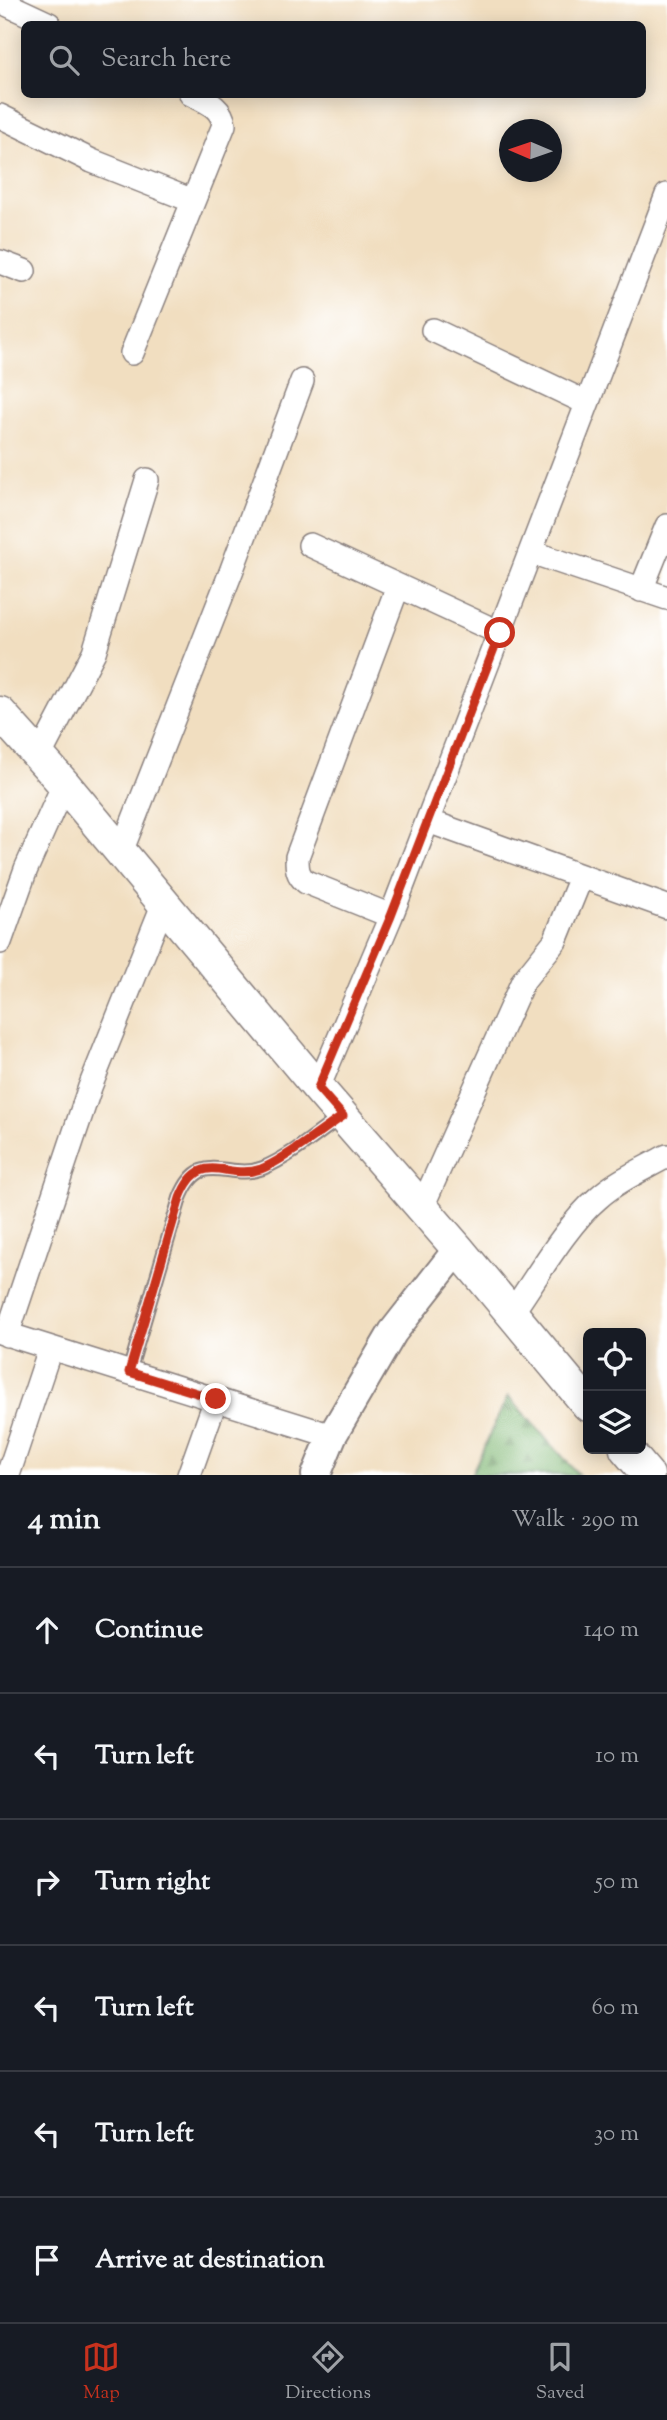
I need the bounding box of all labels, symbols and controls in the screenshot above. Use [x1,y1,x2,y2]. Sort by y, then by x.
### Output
search box [21,21,646,98]
icon: search [45,41,83,79]
text: Search here [101,41,231,78]
north arrow [499,119,562,182]
route start [484,617,515,648]
map controls [583,1328,646,1454]
button: locate [583,1328,646,1391]
route end [200,1383,231,1414]
button: layers [583,1391,646,1454]
text: 4 min [28,1499,101,1542]
text: Walk · 290 m [511,1504,639,1537]
icon: ahead [28,1611,66,1649]
text: Continue [95,1612,203,1649]
text: 140 m [584,1614,639,1647]
icon: left [28,1737,66,1775]
text: Turn left [95,1738,194,1775]
text: 10 m [595,1740,639,1773]
icon: right [28,1863,66,1901]
text: Turn right [95,1864,210,1901]
text: 50 m [595,1866,639,1899]
icon: left [28,1989,66,2027]
text: Turn left [95,1990,194,2027]
text: 60 m [591,1992,639,2025]
icon: left [28,2115,66,2153]
text: Turn left [95,2116,194,2153]
text: 30 m [594,2118,639,2151]
icon: arrive [28,2241,66,2279]
text: Arrive at destination [95,2242,325,2279]
tab: Map [82,2338,120,2407]
tab: Directions [285,2338,371,2407]
tab: Saved [536,2338,585,2407]

